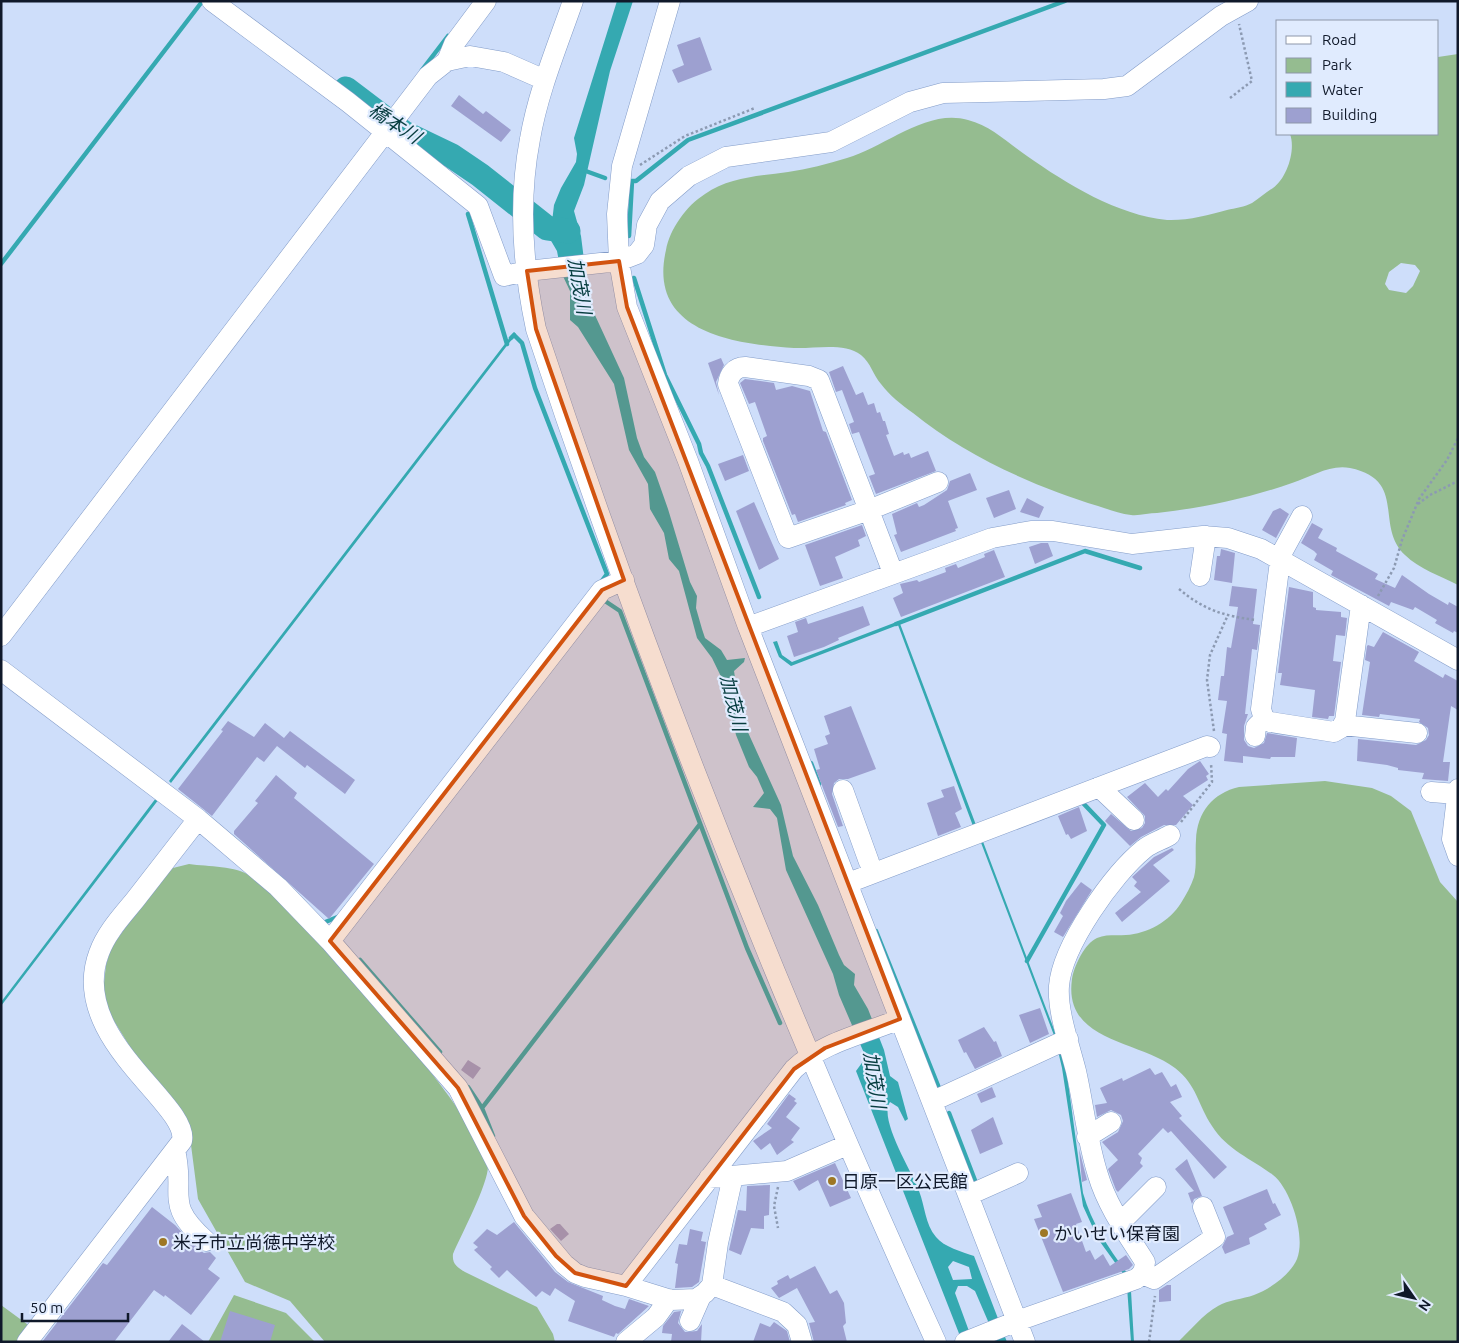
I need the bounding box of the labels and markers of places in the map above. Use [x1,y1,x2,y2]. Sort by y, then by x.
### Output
place label: 日原一区公民館 [842,1171,968,1191]
marker: 日原一区公民館 [826,1175,838,1187]
place label: かいせい保育園 [1054,1223,1180,1243]
marker: かいせい保育園 [1038,1227,1050,1239]
place label: 米子市立尚徳中学校 [173,1232,335,1252]
marker: 米子市立尚徳中学校 [157,1236,169,1248]

